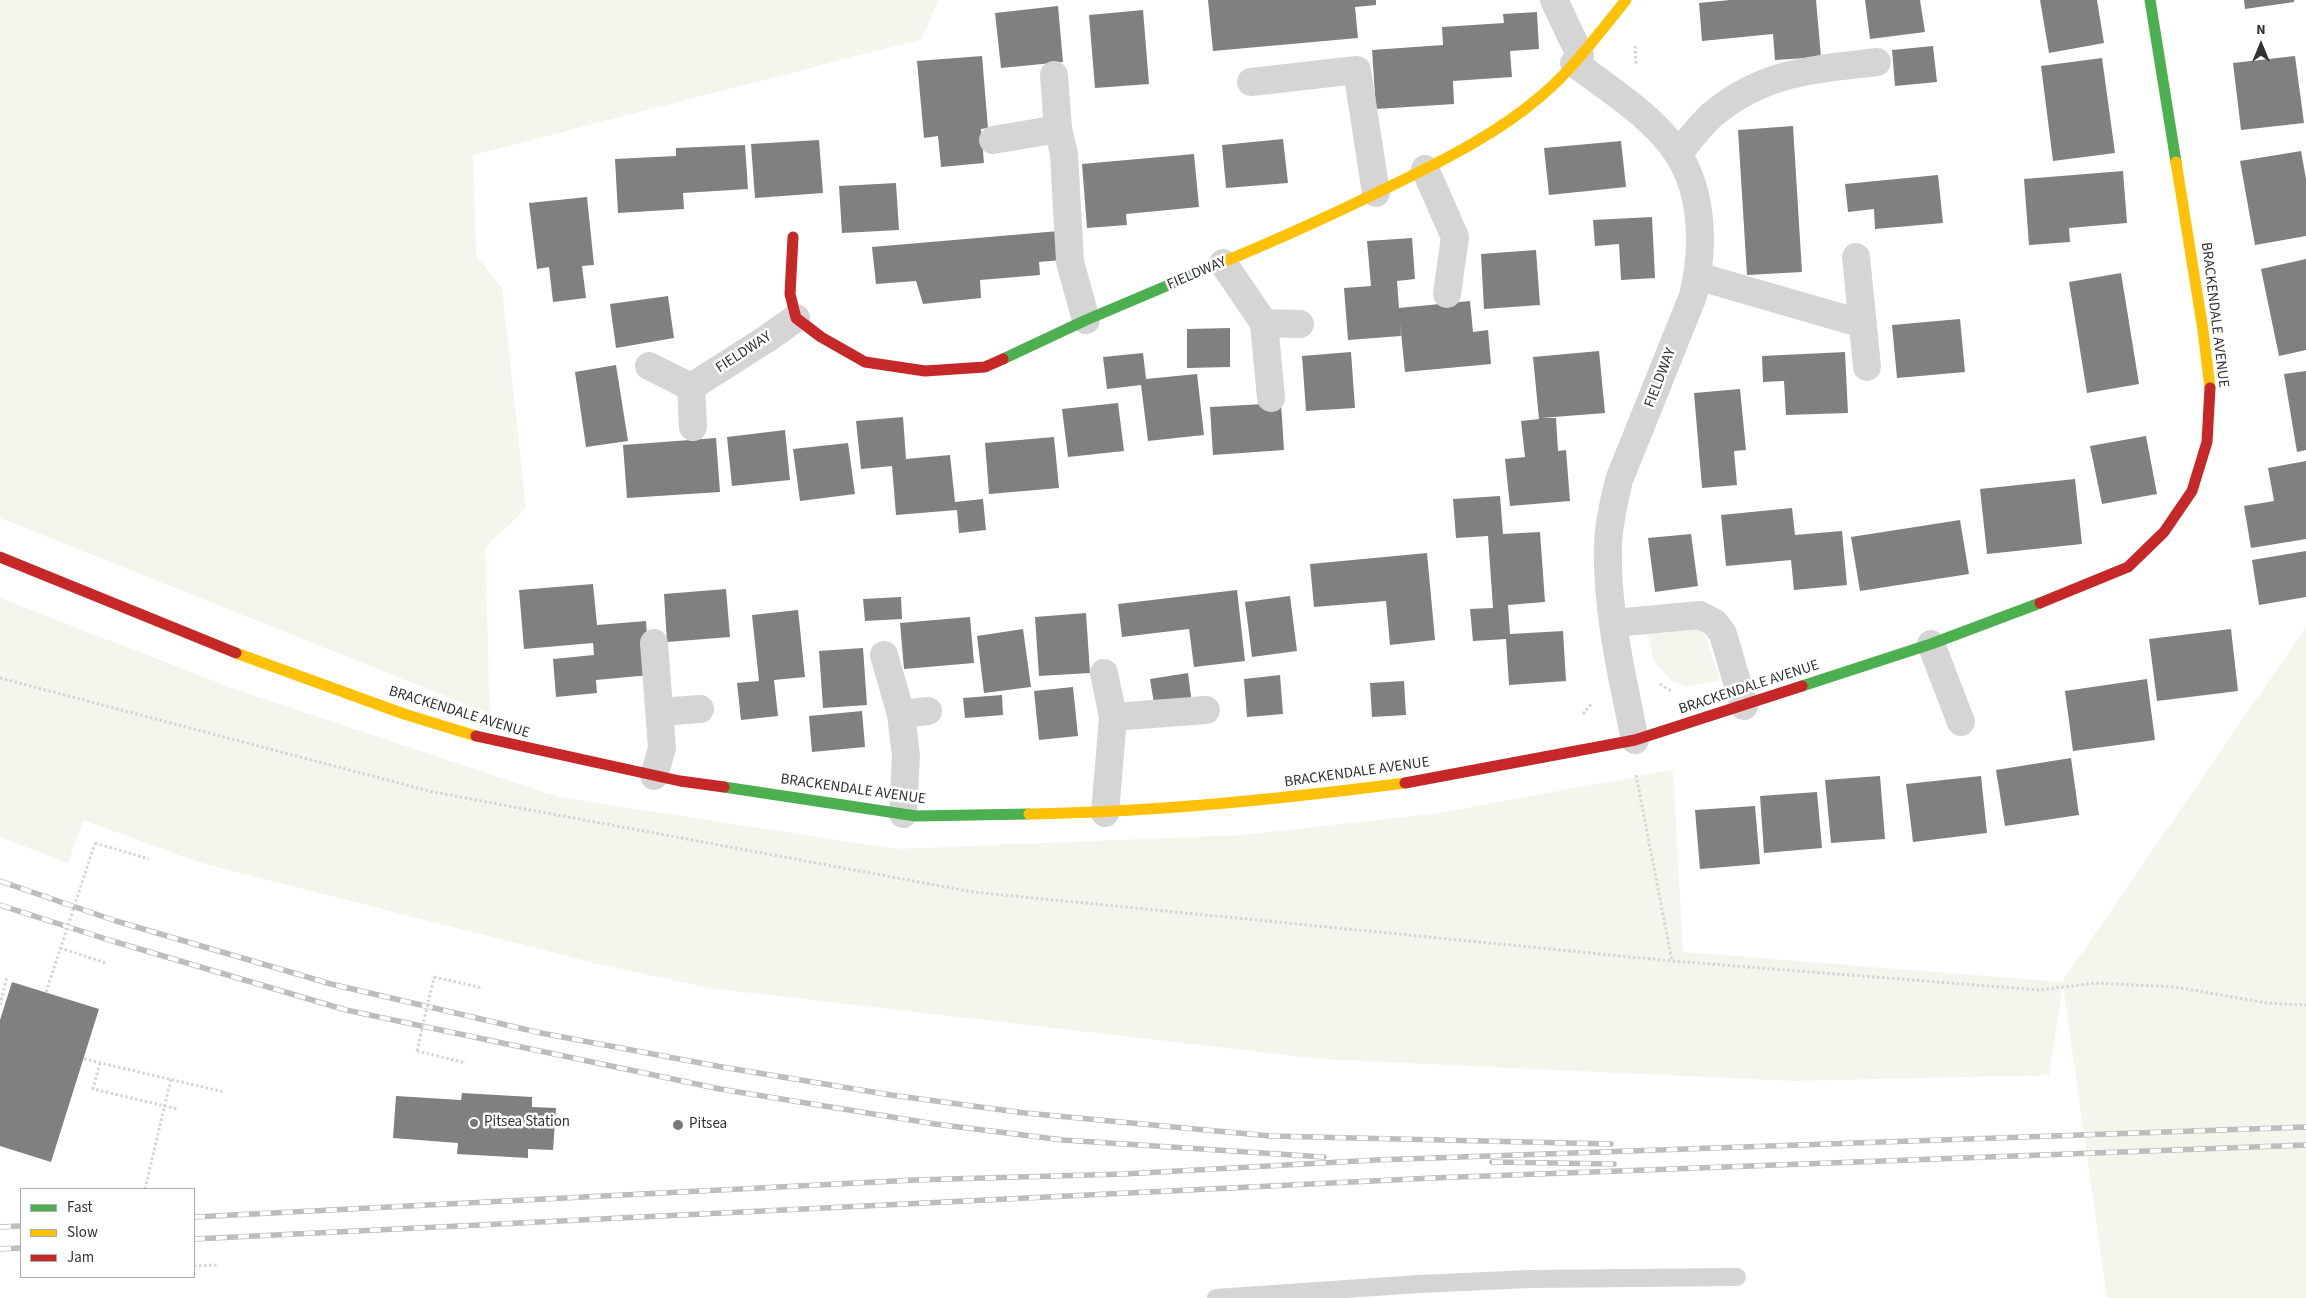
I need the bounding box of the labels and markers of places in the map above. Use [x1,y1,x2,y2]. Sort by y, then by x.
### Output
place label: Pitsea Station [484,1114,570,1132]
place label: Pitsea [689,1116,727,1134]
marker: Pitsea Station [468,1117,480,1129]
marker: Pitsea [671,1118,685,1132]

